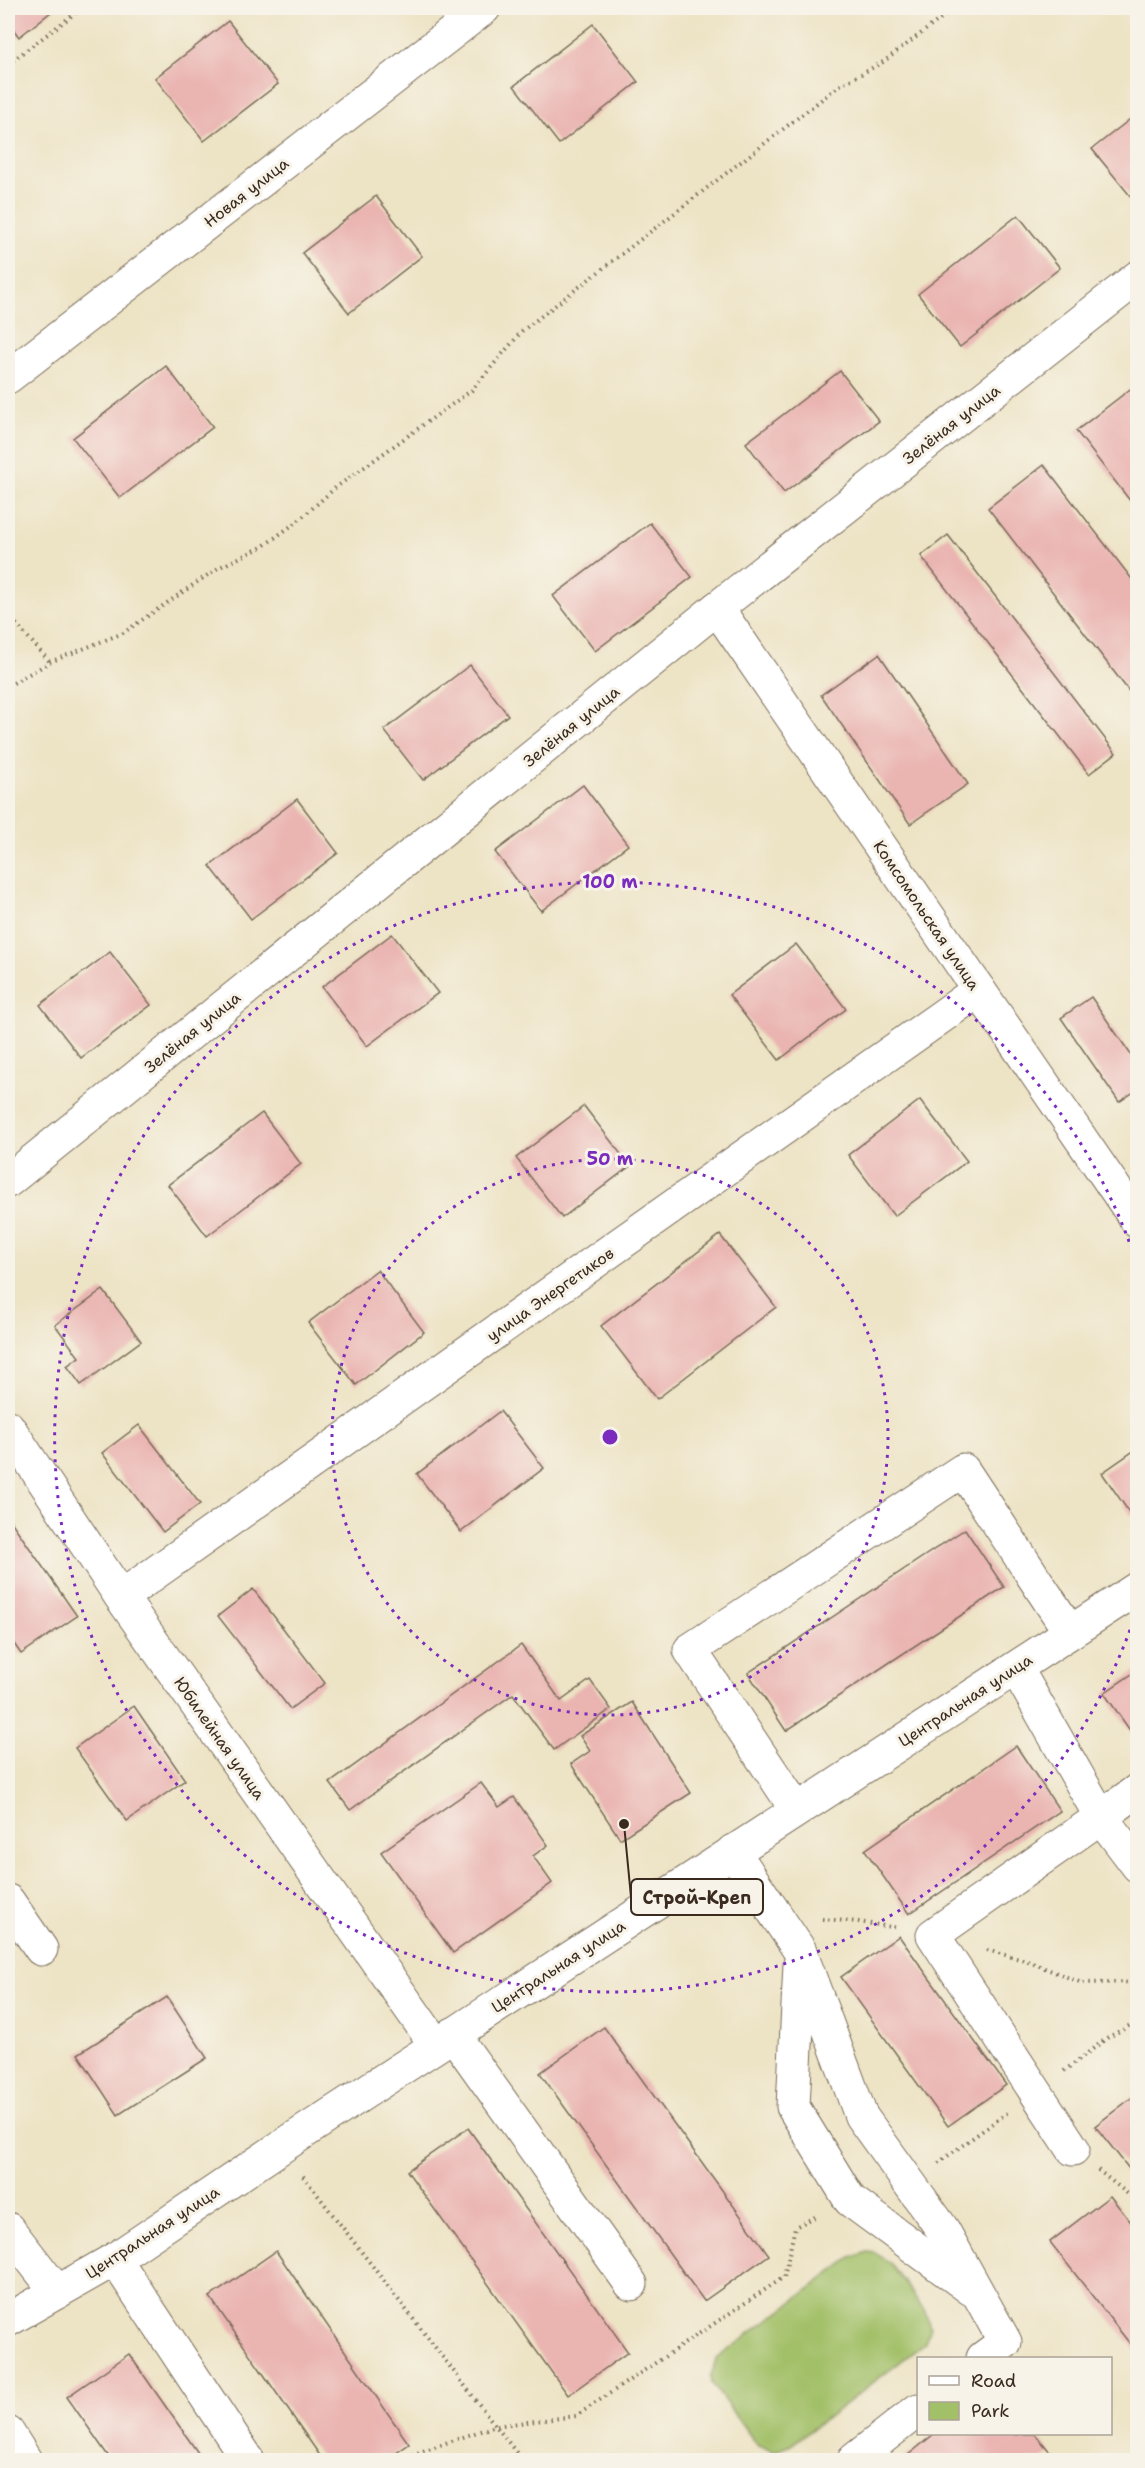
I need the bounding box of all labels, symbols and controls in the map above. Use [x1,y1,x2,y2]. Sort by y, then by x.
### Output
street label: Новая улица [200,153,293,232]
street label: Зелёная улица [898,380,1004,469]
street label: Зелёная улица [519,681,624,772]
street label: Комсомольская улица [869,836,985,994]
text: 100 m [582,870,638,894]
street label: Зелёная улица [140,987,245,1078]
text: 50 m [587,1147,634,1171]
street label: улица Энергетиков [483,1243,618,1346]
centre of rings [600,1427,620,1447]
street label: Центральная улица [894,1649,1036,1752]
street label: Юбилейная улица [169,1673,270,1804]
callout: Строй-Креп [631,1879,763,1915]
text: Строй-Креп [643,1886,751,1910]
street label: Центральная улица [487,1915,629,2018]
street label: Центральная улица [81,2181,223,2284]
legend [917,2357,1112,2435]
text: Road [971,2369,1016,2393]
text: Park [971,2399,1010,2423]

